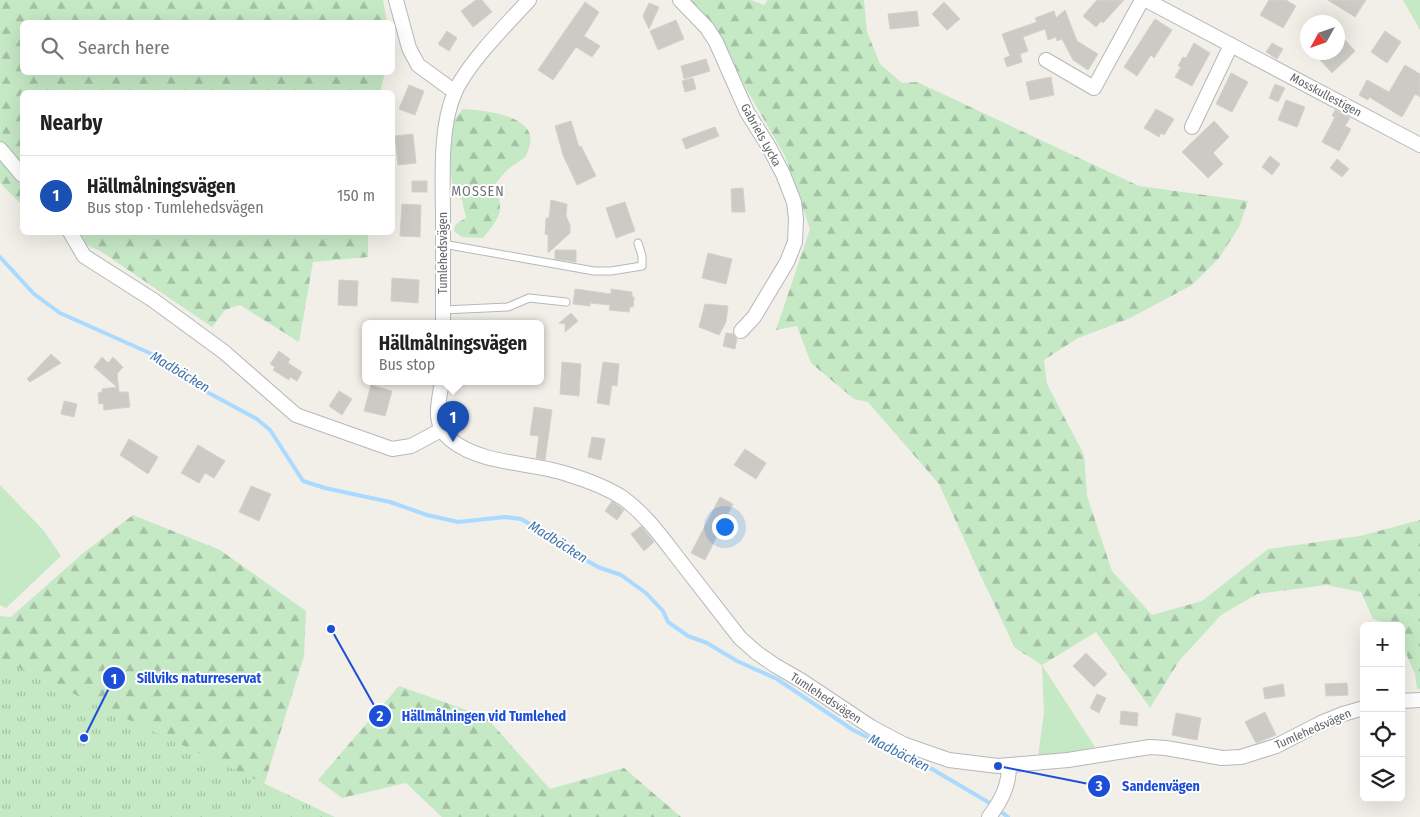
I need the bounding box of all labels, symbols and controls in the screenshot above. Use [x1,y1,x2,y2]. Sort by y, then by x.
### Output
north arrow [1300,15,1345,60]
search box [20,20,395,75]
icon: search [38,34,66,62]
text: Search here [78,36,170,59]
street label: Mosskullestigen [1288,70,1364,120]
street label: Gabriels Lycka [738,101,784,169]
text: Nearby [40,110,102,136]
text: Hällmålningsvägen [87,175,236,198]
district label: MOSSEN [451,183,505,200]
text: 1 [53,186,59,205]
text: 150 m [337,186,375,205]
text: Bus stop · Tumlehedsvägen [87,198,264,217]
street label: Tumlehedsvägen [436,212,450,294]
popup [362,320,544,385]
text: Hällmålningsvägen [379,332,527,355]
water label: Madbäcken [147,348,213,396]
text: Bus stop [379,355,435,374]
pin: 1 [437,401,469,442]
your location [712,514,738,540]
water label: Madbäcken [525,517,591,567]
map controls [1360,622,1405,802]
button: + [1360,622,1405,667]
callout: Sillviks naturreservat [101,664,271,693]
button: − [1360,667,1405,712]
text: 1 [111,670,117,688]
text: Sillviks naturreservat [137,670,262,687]
street label: Tumlehedsvägen [788,670,864,726]
callout: Hällmålningen vid Tumlehed [367,701,577,730]
street label: Tumlehedsvägen [1273,706,1353,752]
text: 2 [376,707,384,725]
text: Hällmålningen vid Tumlehed [402,708,566,725]
button: locate [1360,712,1405,757]
water label: Madbäcken [866,730,932,776]
button: layers [1360,757,1405,802]
callout: Sandenvägen [1087,771,1210,800]
text: 3 [1094,777,1103,795]
text: Sandenvägen [1122,778,1200,795]

